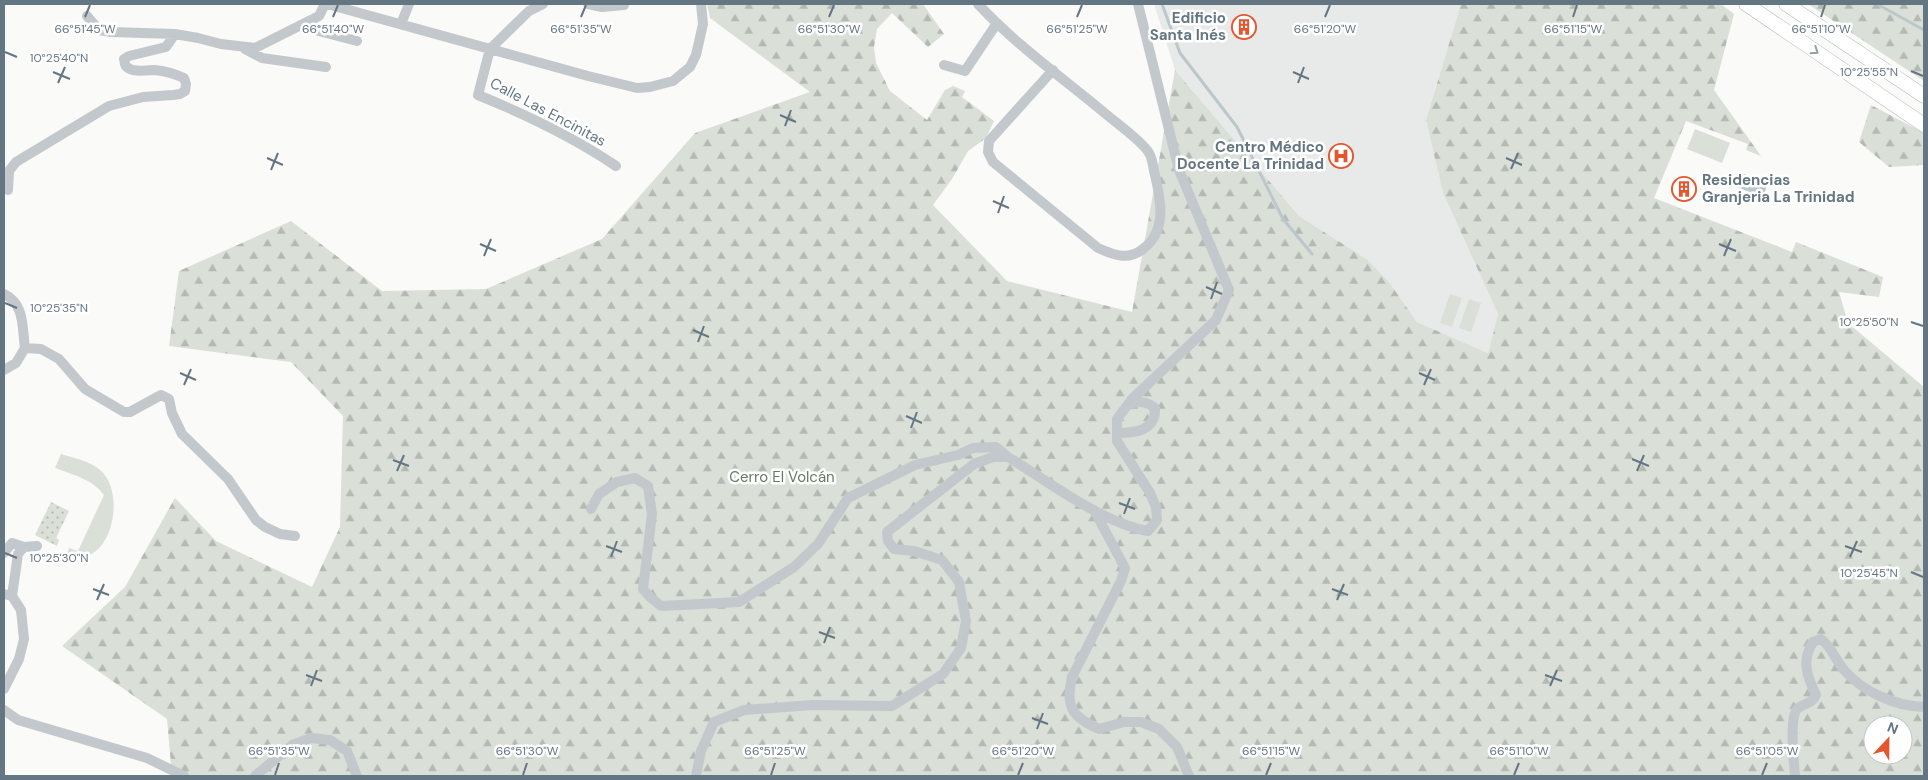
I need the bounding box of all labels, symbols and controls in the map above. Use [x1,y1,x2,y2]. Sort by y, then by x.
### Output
place label: Edificio Santa Inés [1150,8,1226,45]
building icon: Edificio Santa Inés [1231,14,1257,40]
text: 66°51'45"W [54,21,116,37]
text: 66°51'40"W [302,21,364,37]
text: 66°51'35"W [550,21,612,37]
text: 66°51'30"W [798,21,861,37]
text: 66°51'25"W [1046,21,1108,37]
text: 66°51'20"W [1294,21,1357,37]
text: 66°51'15"W [1544,21,1602,37]
text: 66°51'10"W [1791,21,1851,37]
one-way arrow [1809,45,1819,54]
text: 10°25'40"N [30,50,88,66]
text: 10°25'55"N [1840,64,1898,80]
street label: Calle Las Encinitas [486,73,610,151]
place label: Centro Médico Docente La Trinidad [1177,137,1324,174]
hospital icon: Centro Médico Docente La Trinidad [1328,143,1354,169]
place label: Residencias Granjeria La Trinidad [1702,170,1855,207]
building icon: Residencias Granjeria La Trinidad [1671,176,1697,202]
text: 10°25'35"N [30,300,88,316]
text: 10°25'50"N [1840,314,1898,330]
park label: Cerro El Volcán [729,467,835,487]
text: 10°25'30"N [29,550,89,566]
text: 10°25'45"N [1840,565,1898,581]
north arrow [1863,715,1913,765]
text: N [1885,718,1901,738]
text: 66°51'35"W [248,743,310,759]
text: 66°51'30"W [496,743,559,759]
text: 66°51'25"W [744,743,806,759]
text: 66°51'20"W [992,743,1055,759]
text: 66°51'15"W [1242,743,1300,759]
text: 66°51'10"W [1489,743,1549,759]
text: 66°51'05"W [1736,743,1799,759]

